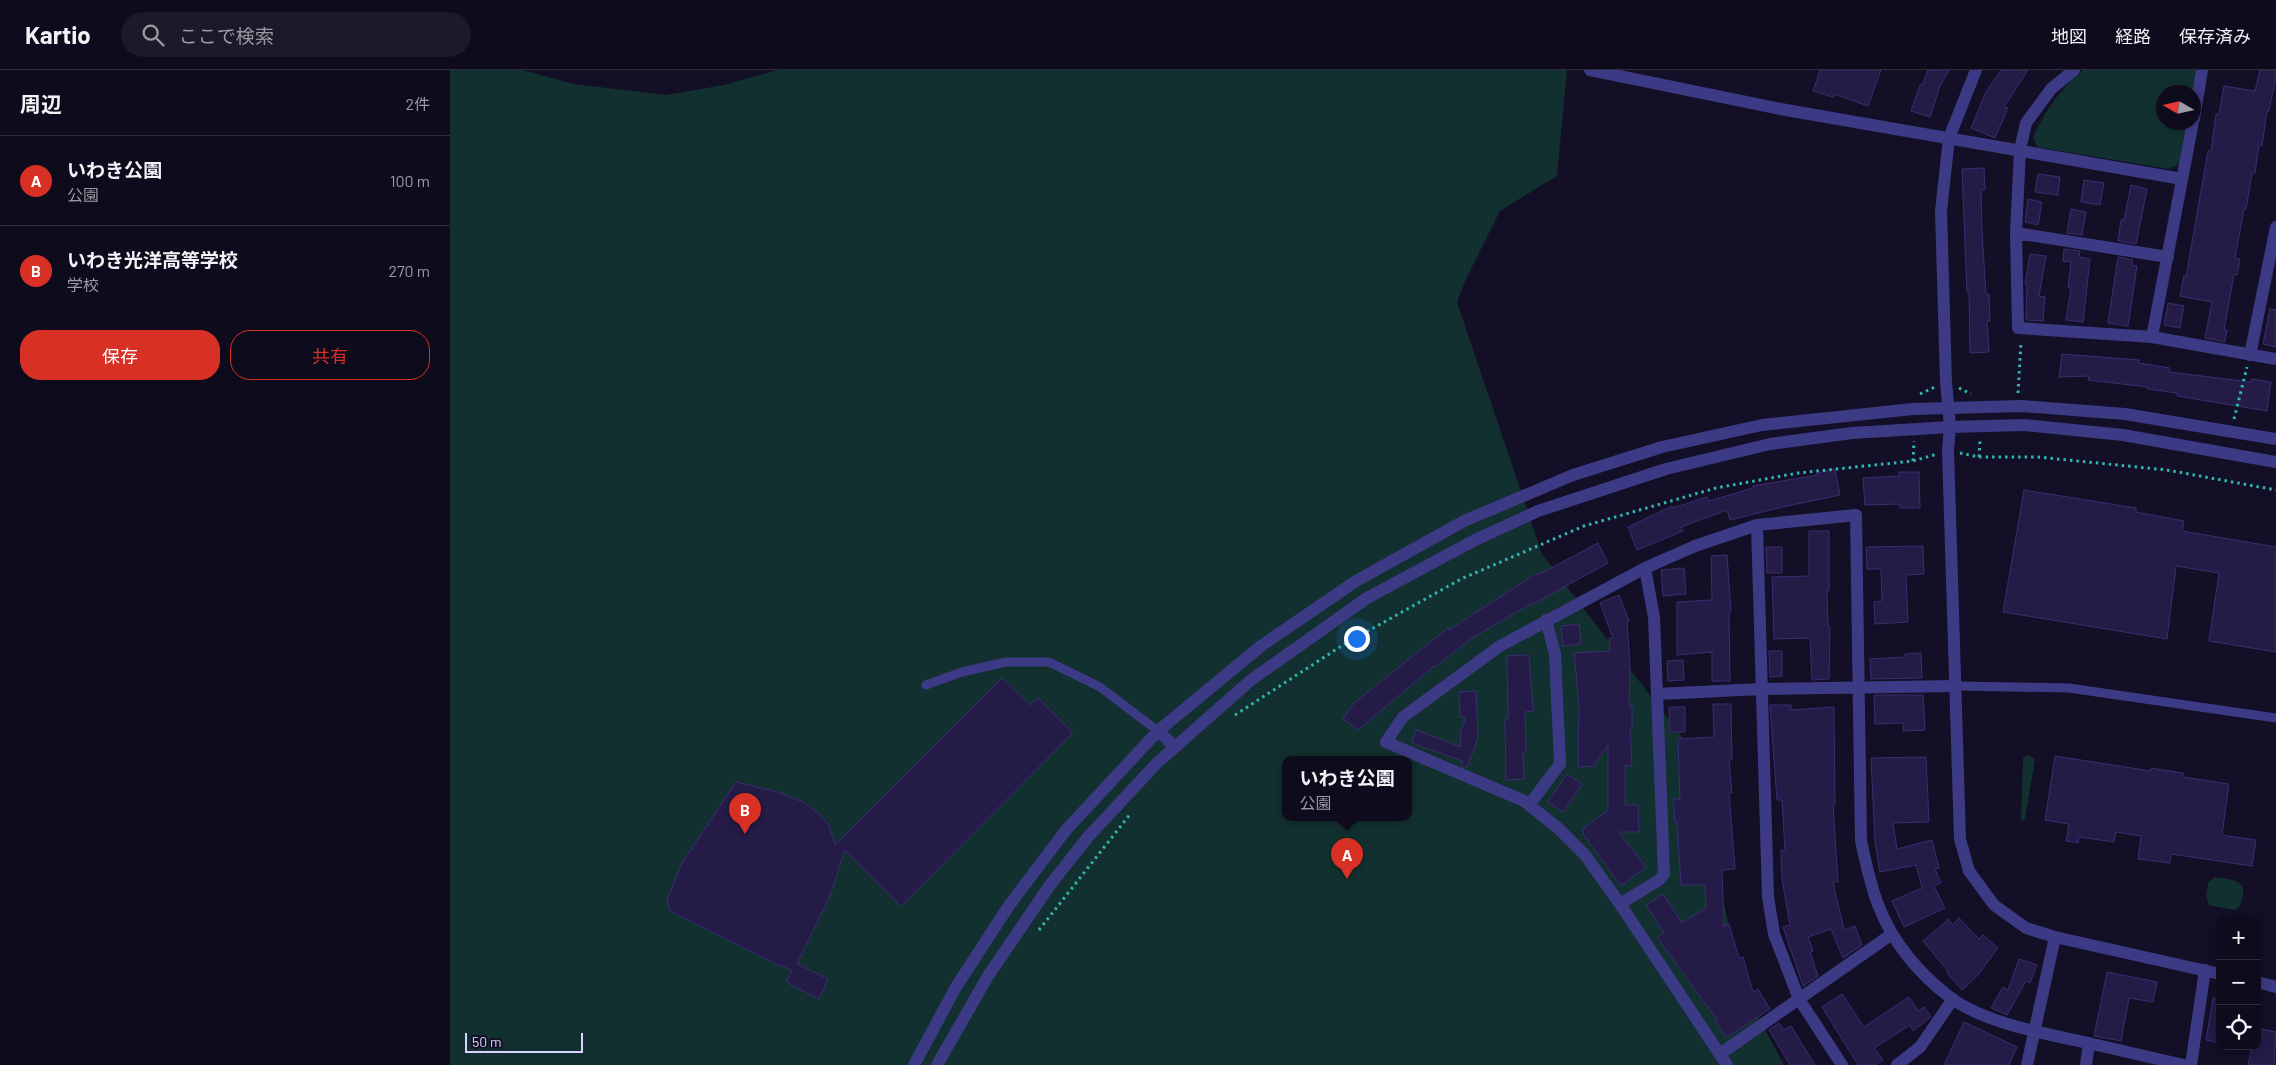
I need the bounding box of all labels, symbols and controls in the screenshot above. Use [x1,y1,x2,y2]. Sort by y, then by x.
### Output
search box [121,12,471,57]
text: Kartio [25,20,91,49]
icon: search [139,21,167,49]
text: ここで検索 [179,24,274,47]
text: 地図 [2051,25,2087,47]
text: 経路 [2115,25,2151,47]
text: 保存済み [2179,25,2251,47]
north arrow [2156,85,2201,130]
text: 周辺 [20,91,62,116]
text: 2件 [405,94,430,113]
text: いわき公園 [67,158,162,181]
text: A [31,171,41,190]
text: 100 m [390,171,430,190]
text: 公園 [67,185,99,204]
text: いわき光洋高等学校 [67,248,238,271]
text: B [31,261,41,280]
text: 270 m [388,261,430,280]
text: 学校 [67,275,99,294]
button: 保存 [20,330,220,380]
button: 共有 [230,330,430,380]
your location [1344,626,1370,652]
popup [1282,756,1412,821]
text: いわき公園 [1299,766,1395,789]
pin: B [729,793,761,834]
text: 公園 [1299,793,1332,812]
pin: A [1331,838,1363,879]
map controls [2216,915,2261,1050]
button: + [2216,915,2261,960]
button: − [2216,960,2261,1005]
button: locate [2216,1005,2261,1050]
scale bar [465,1030,582,1053]
text: 50 m [472,1033,501,1050]

